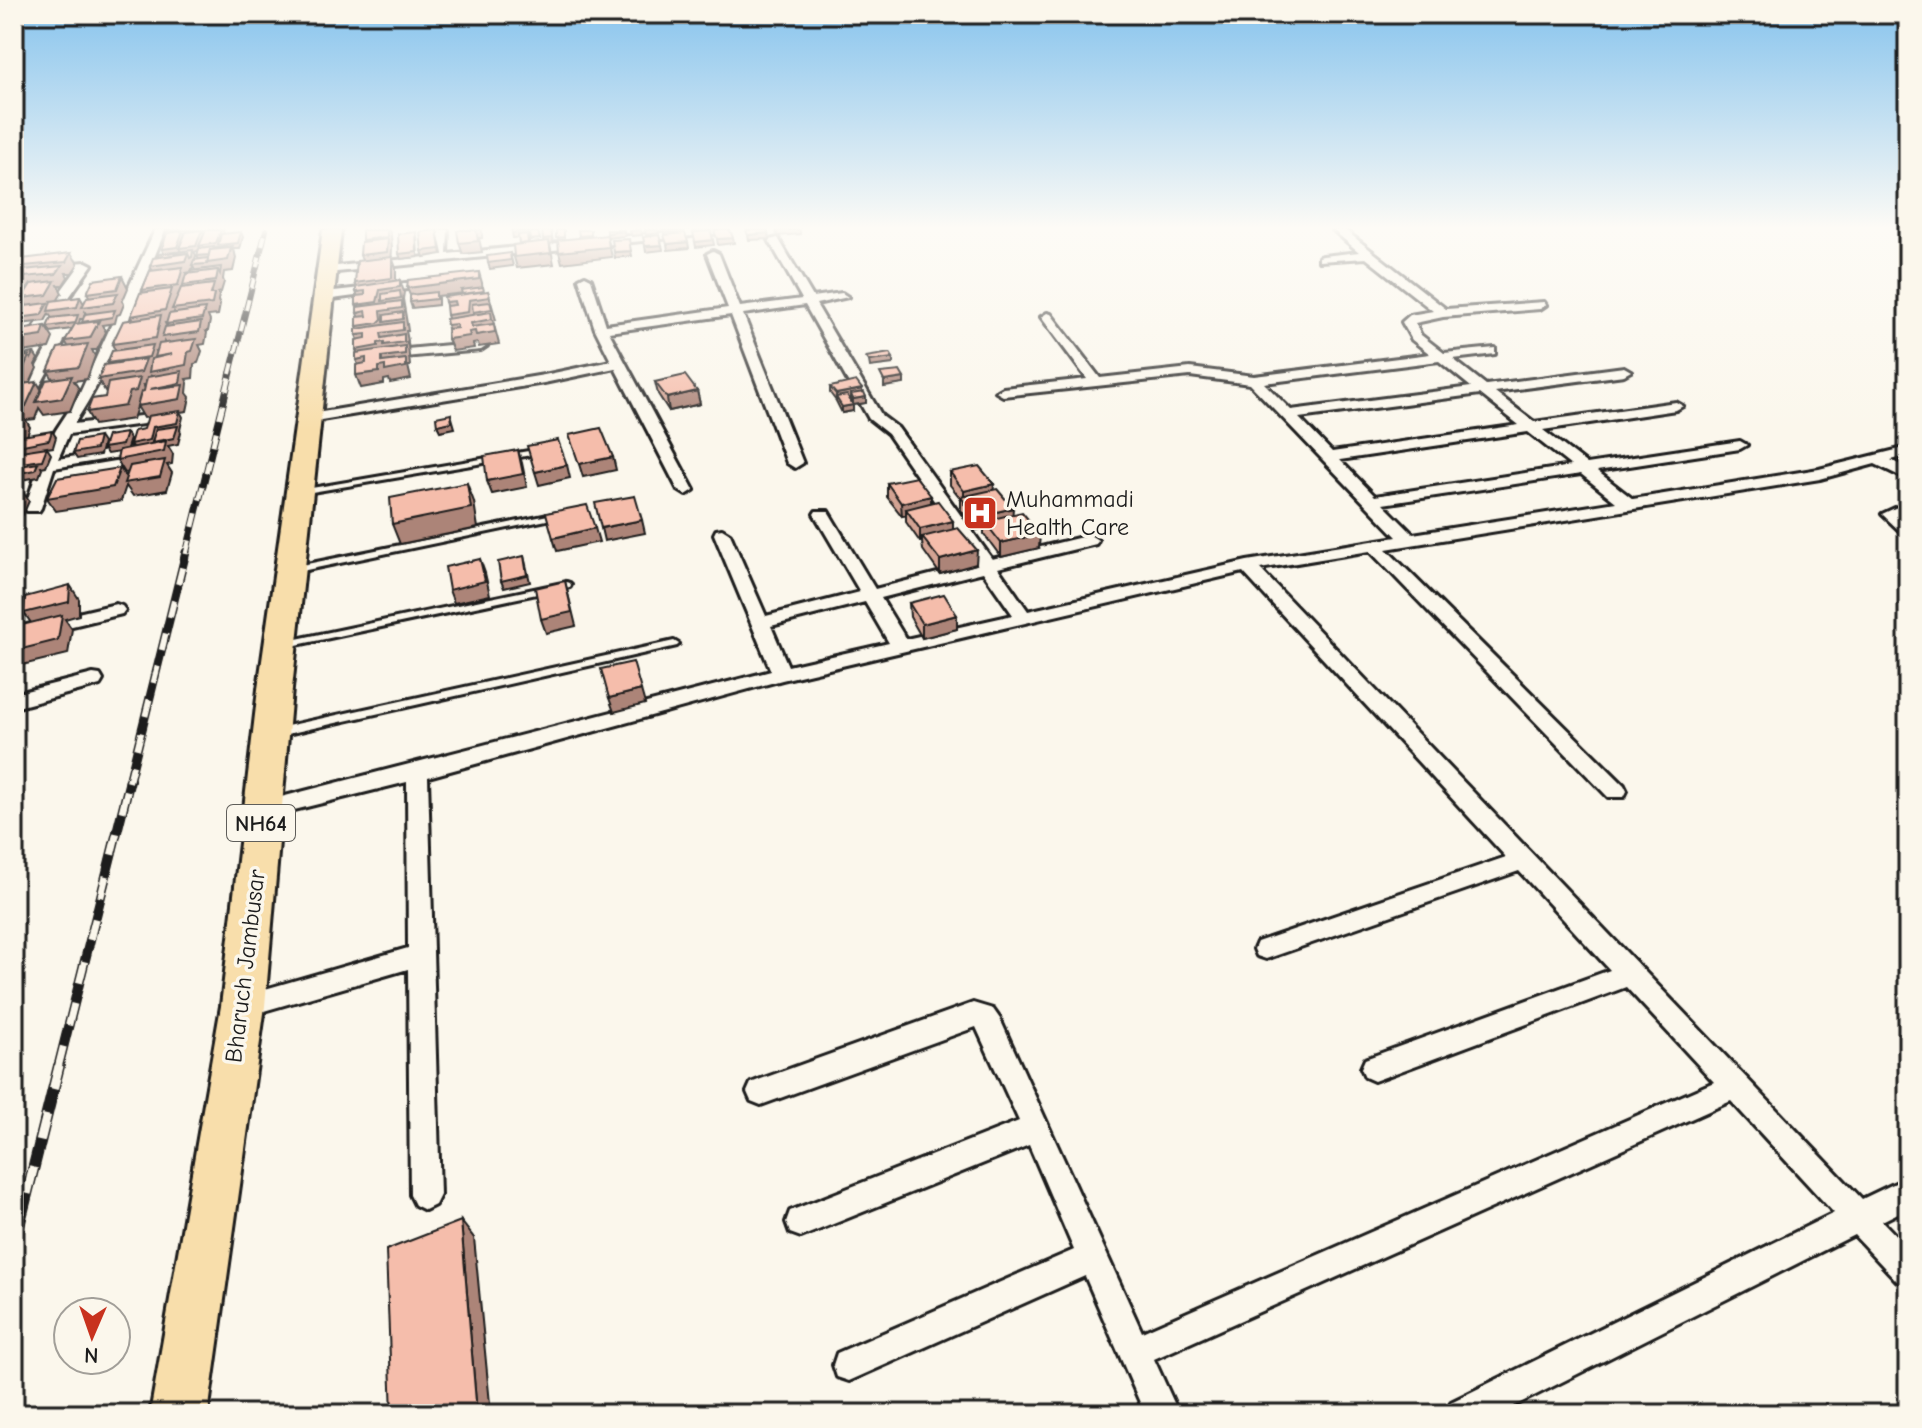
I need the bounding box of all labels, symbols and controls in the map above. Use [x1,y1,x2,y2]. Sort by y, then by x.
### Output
place label: Muhammadi Health Care [1006,485,1134,541]
hospital icon: Muhammadi Health Care [961,494,999,532]
road number: NH64 [227,805,295,841]
street label: Bharuch Jambusar [219,867,271,1064]
north arrow [52,1296,132,1376]
text: N [84,1342,99,1368]

